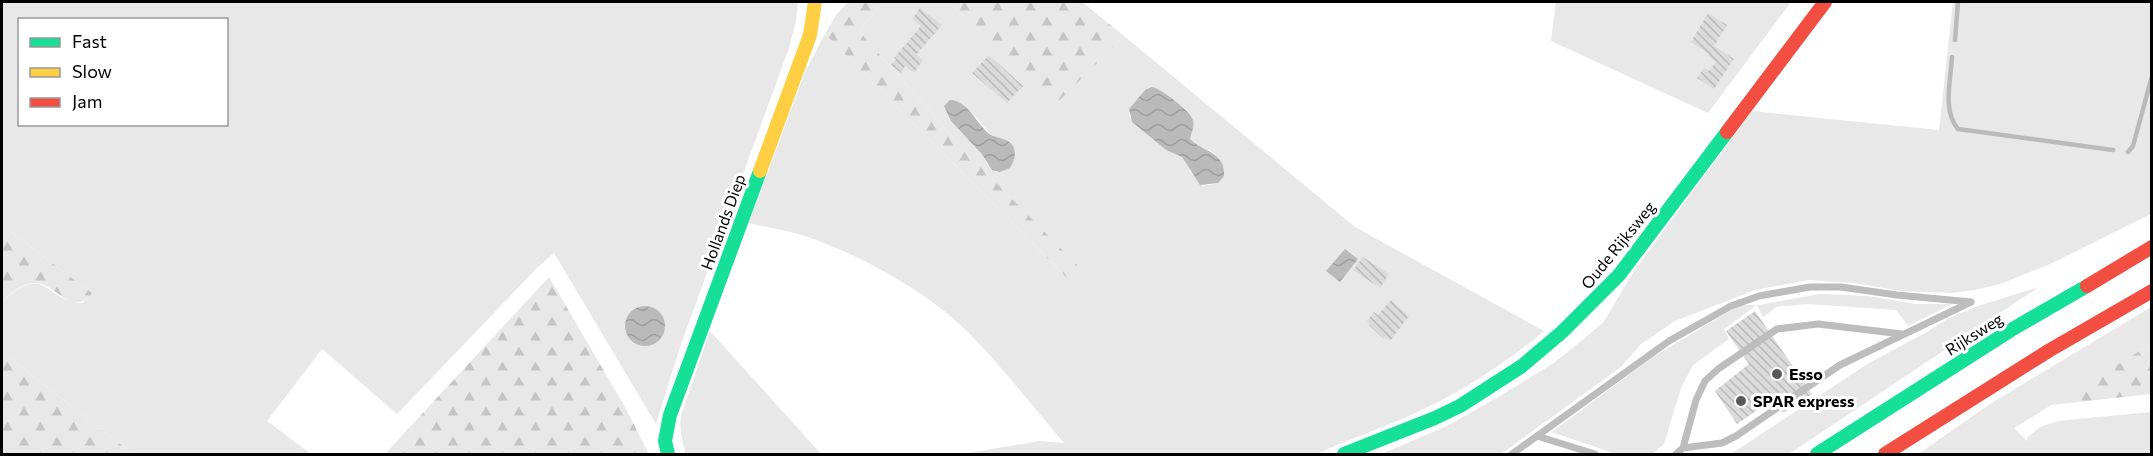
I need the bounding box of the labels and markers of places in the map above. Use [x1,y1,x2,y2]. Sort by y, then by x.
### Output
place label: Esso [1789,364,1823,383]
marker: Esso [1770,367,1784,381]
place label: SPAR express [1753,391,1854,410]
marker: SPAR express [1734,394,1748,408]

